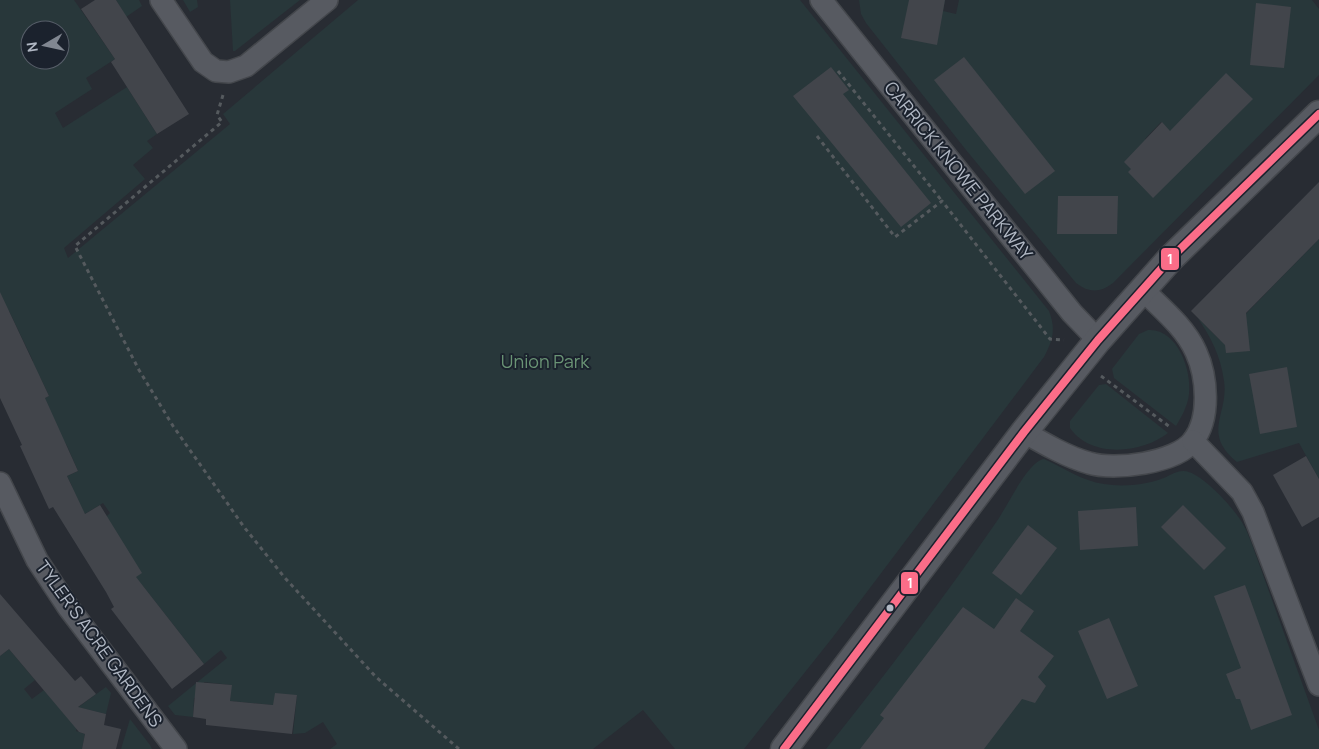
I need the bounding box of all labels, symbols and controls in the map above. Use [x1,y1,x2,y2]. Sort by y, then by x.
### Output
north arrow [20,20,70,70]
text: N [21,41,42,54]
street label: CARRICK KNOWE PARKWAY [879,76,1039,265]
line badge: 1 [1160,247,1180,271]
text: 1 [1167,249,1173,268]
park label: Union Park [501,349,590,373]
street label: TYLER'S ACRE GARDENS [31,555,168,731]
line badge: 1 [900,571,919,595]
text: 1 [907,573,913,592]
unlabelled marker [885,603,895,613]

